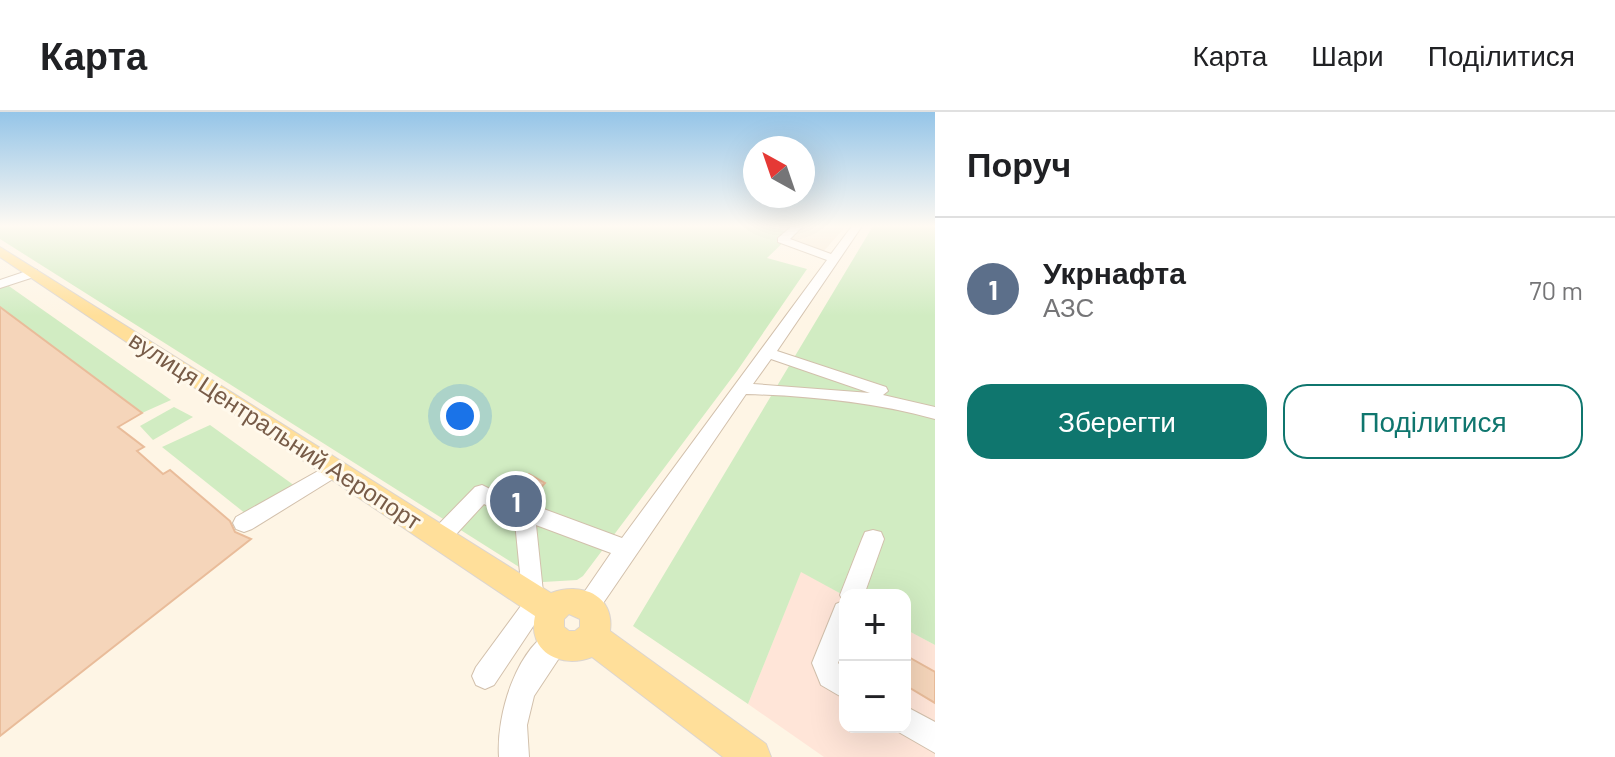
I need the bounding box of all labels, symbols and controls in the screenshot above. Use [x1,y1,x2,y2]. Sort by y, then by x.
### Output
text: Карта [40,32,147,78]
text: Карта [1192,38,1267,72]
text: Шари [1311,38,1384,72]
text: Поділитися [1428,38,1575,72]
north arrow [743,136,815,208]
text: Поруч [967,143,1071,184]
text: Укрнафта [1043,254,1186,290]
text: 1 [988,274,998,305]
text: 70 m [1529,274,1583,305]
text: АЗС [1043,291,1094,322]
street label: вулиця Центральний Аеропорт [124,324,427,535]
button: Зберегти [967,384,1267,459]
button: Поділитися [1283,384,1583,459]
your location [440,396,480,436]
pin: 1 [490,471,542,531]
map controls [839,589,911,733]
button: + [839,589,911,661]
button: − [839,661,911,733]

